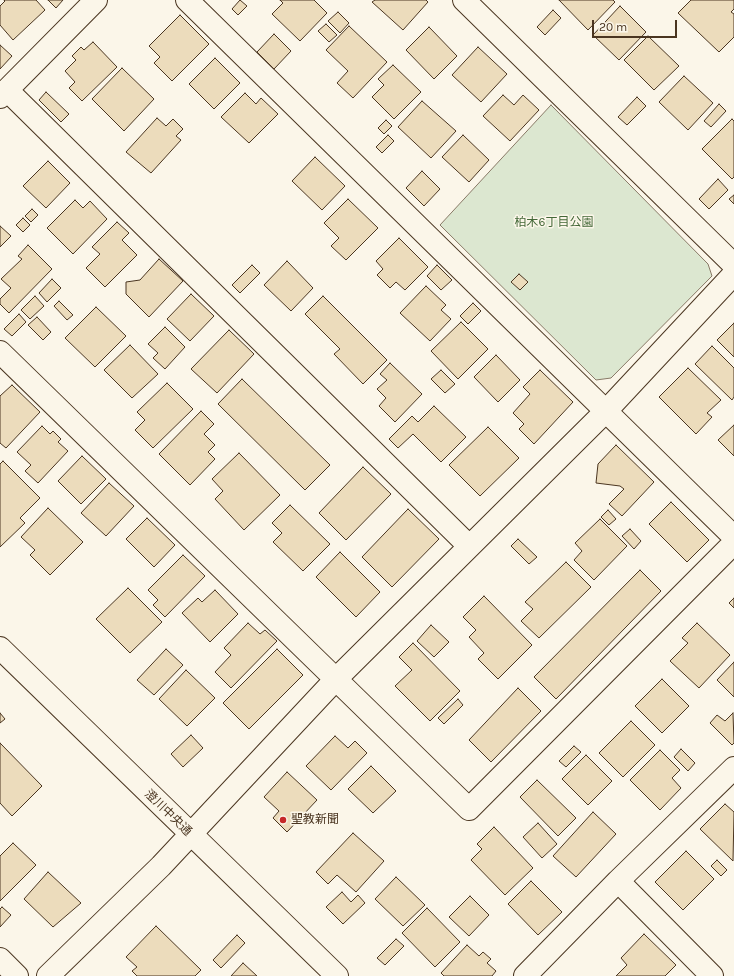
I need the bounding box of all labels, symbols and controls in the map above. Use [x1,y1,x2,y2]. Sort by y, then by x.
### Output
scale bar [594,12,679,38]
text: 20 m [599,20,627,34]
park label: 柏木6丁目公園 [515,216,593,230]
street label: 澄川中央通 [141,787,195,839]
place label: 聖教新聞 [291,813,339,827]
marker: 聖教新聞 [278,815,288,825]

